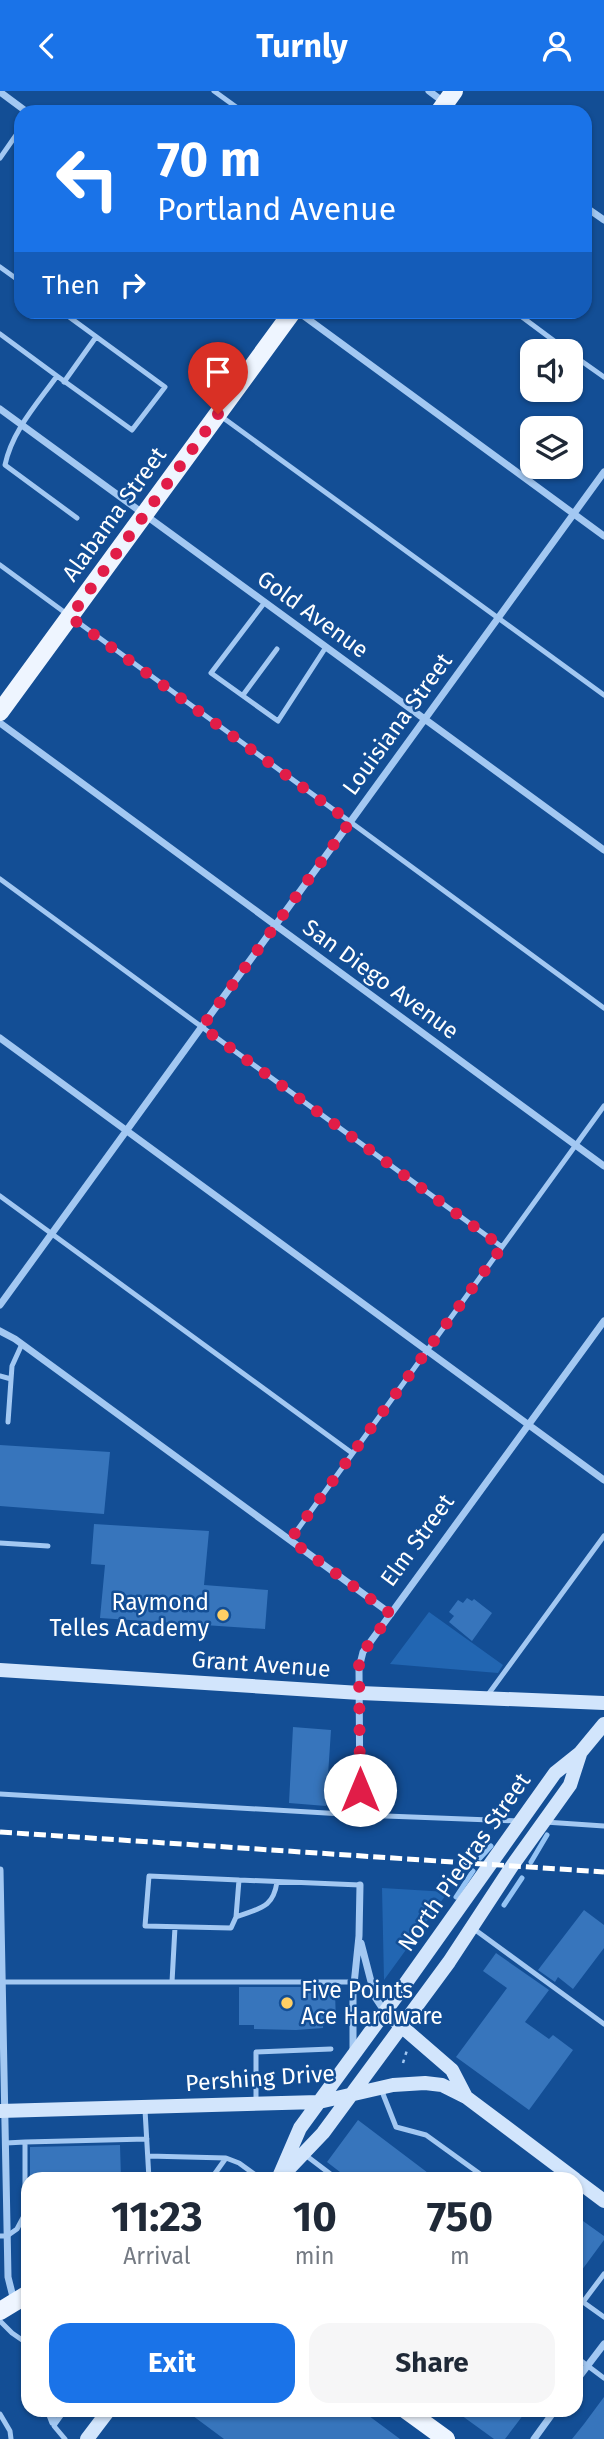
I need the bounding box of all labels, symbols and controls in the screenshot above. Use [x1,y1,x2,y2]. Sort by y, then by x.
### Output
icon: back [28,27,66,65]
text: Turnly [256,27,348,65]
icon: person [538,27,576,65]
text: 70 m [157,130,261,189]
icon: left [42,133,133,224]
text: Portland Avenue [157,190,396,228]
icon: right [114,266,152,304]
text: Then [42,270,100,301]
map controls [520,339,583,479]
button: sound [520,339,583,402]
pin [188,342,248,414]
icon: arrive [199,353,237,391]
button: layers [520,416,583,479]
street label: Alabama Street [56,441,172,587]
street label: Gold Avenue [252,564,374,664]
street label: Louisiana Street [336,647,458,800]
street label: San Diego Avenue [298,913,464,1045]
street label: Elm Street [374,1488,460,1592]
place label: Raymond Telles Academy [49,1588,210,1642]
marker: Raymond Telles Academy [215,1607,231,1623]
street label: Grant Avenue [191,1645,331,1683]
position arrow [323,1753,397,1827]
street label: North Piedras Street [392,1767,537,1957]
place label: Five Points Ace Hardware [301,1976,443,2030]
marker: Five Points Ace Hardware [279,1995,295,2011]
street label: Pershing Drive [184,2059,336,2097]
text: 11:23 [111,2192,203,2242]
text: 10 [293,2192,337,2242]
text: 750 [427,2192,493,2242]
text: Arrival [123,2242,191,2270]
text: min [295,2242,335,2270]
text: m [450,2242,470,2270]
button: Exit [49,2323,295,2403]
button: Share [309,2323,555,2403]

